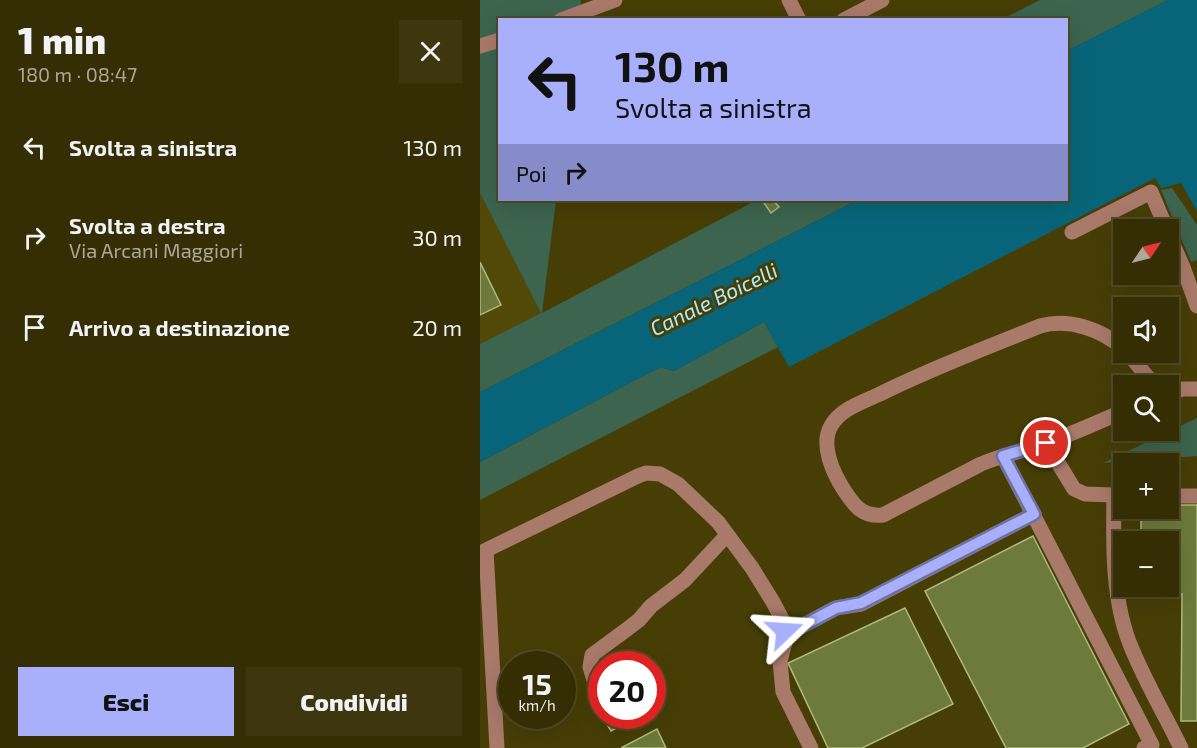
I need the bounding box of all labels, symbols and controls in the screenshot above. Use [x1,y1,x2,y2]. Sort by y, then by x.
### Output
text: 1 min [18,18,106,61]
button: close [399,20,462,83]
text: 130 m [615,40,730,90]
icon: left [516,42,594,120]
text: 180 m · 08:47 [18,62,137,86]
text: Svolta a sinistra [615,91,812,123]
icon: left [18,131,51,164]
text: Svolta a sinistra [69,134,237,160]
text: 130 m [404,134,462,160]
icon: right [559,156,592,189]
text: Poi [516,160,547,186]
text: Svolta a destra [69,212,226,238]
north arrow [1113,219,1179,285]
map controls [1113,219,1179,597]
icon: right [18,221,51,254]
text: 30 m [412,224,462,250]
text: Via Arcani Maggiori [69,238,243,262]
water label: Canale Boicelli [645,257,781,340]
button: sound [1113,297,1179,363]
icon: arrive [18,311,51,344]
text: Arrivo a destinazione [69,314,290,340]
text: 20 m [412,314,462,340]
button: search [1113,375,1179,441]
pin [1020,417,1071,468]
icon: arrive [1029,426,1062,459]
button: + [1113,453,1179,519]
button: − [1113,531,1179,597]
position arrow [753,599,817,663]
speed limit sign: 20 [588,651,666,729]
text: 15 [522,665,552,701]
button: Esci [18,667,234,736]
button: Condividi [246,667,462,736]
text: km/h [518,696,556,714]

